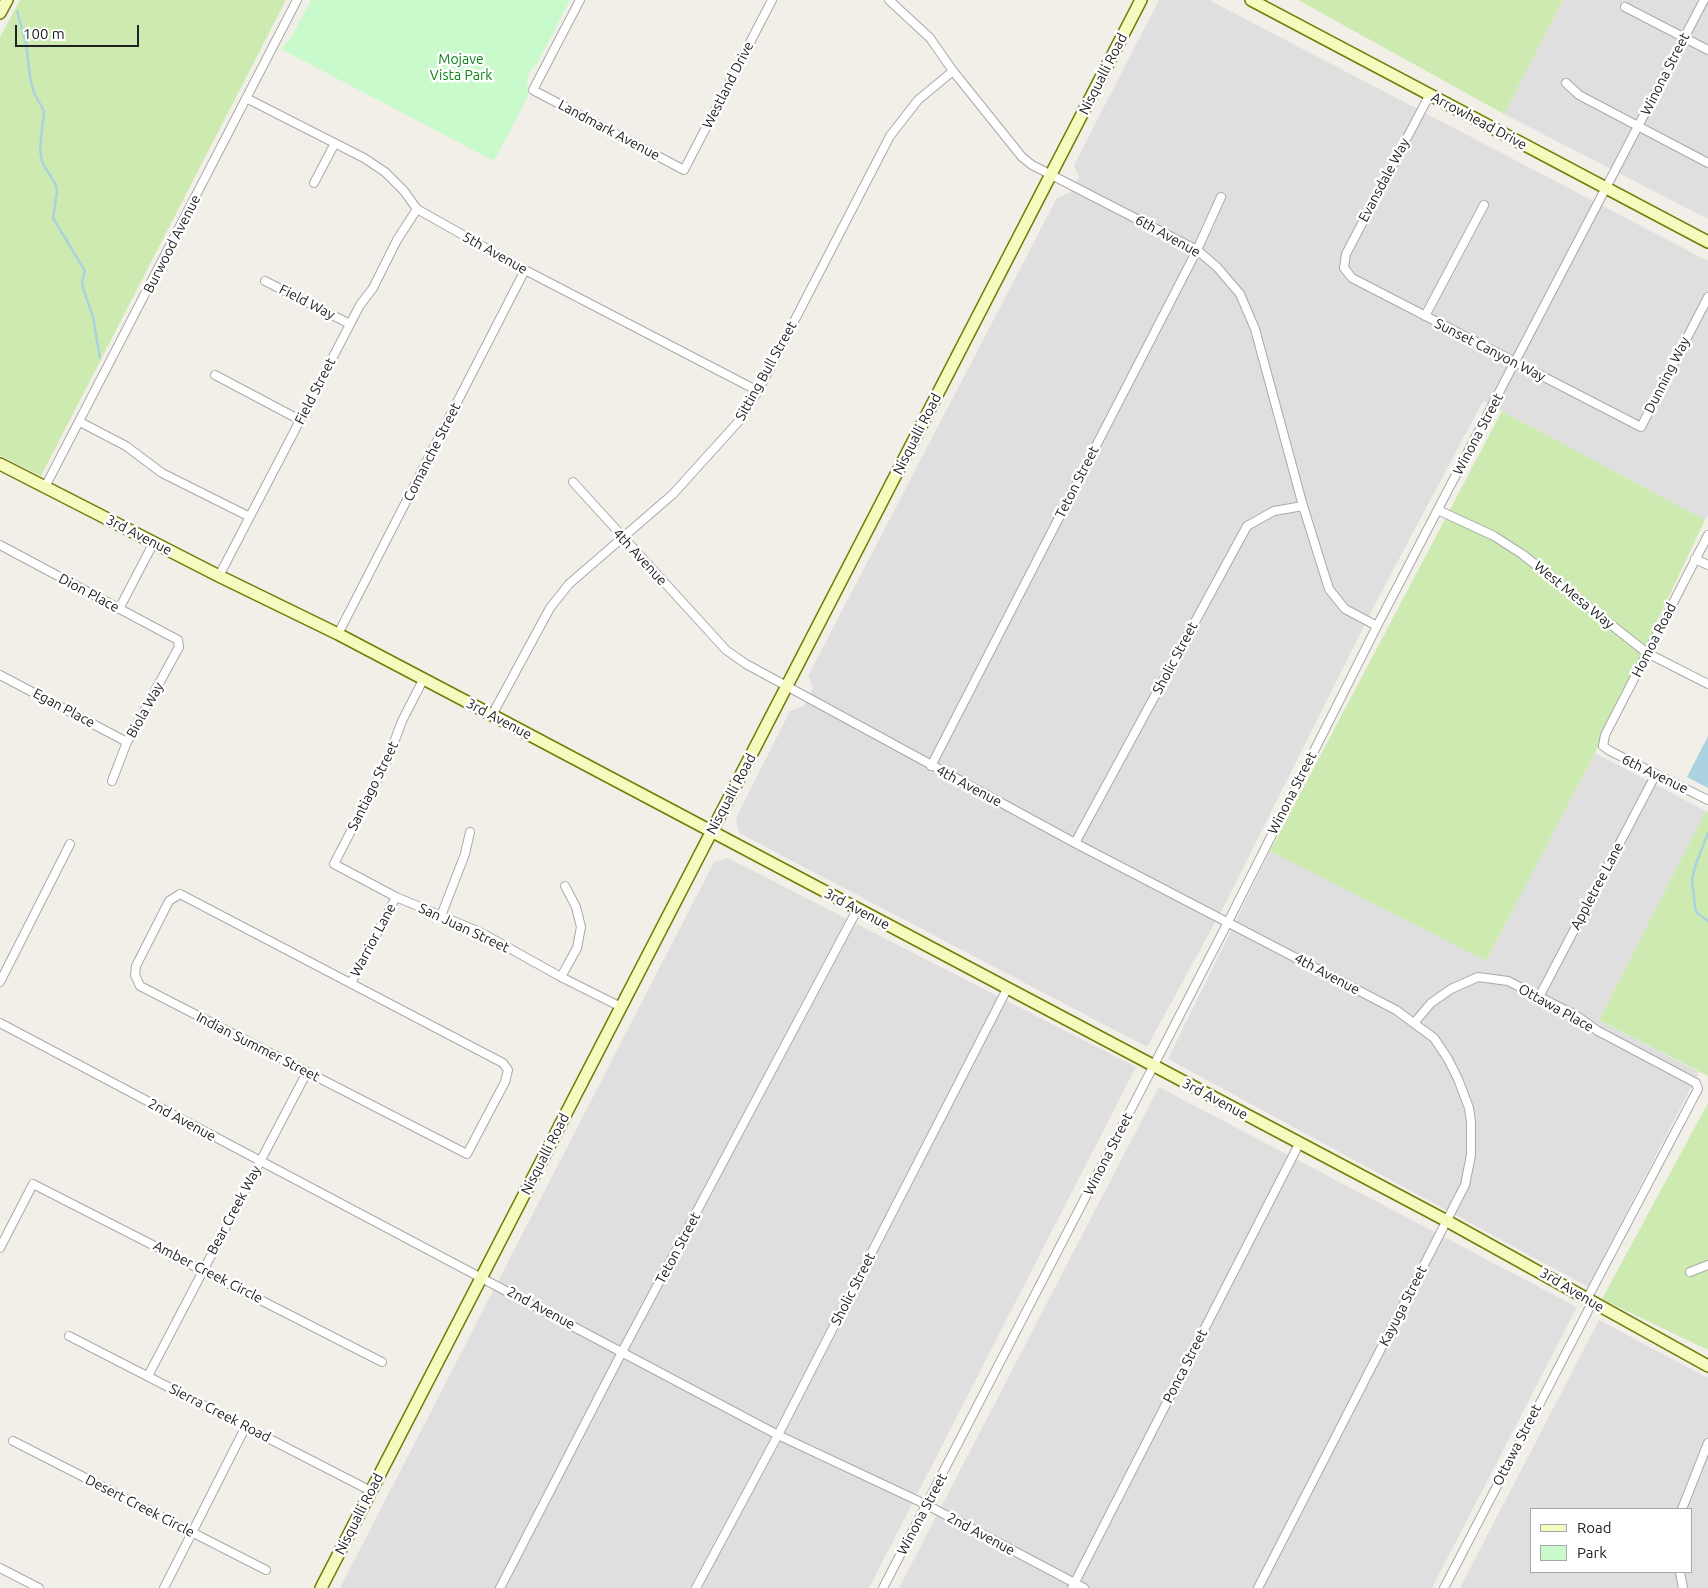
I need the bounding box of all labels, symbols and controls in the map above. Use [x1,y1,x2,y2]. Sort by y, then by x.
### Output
scale bar [18,15,141,47]
text: 100 m [23,25,65,42]
street label: Winona Street [1637,30,1693,118]
street label: Nisqualli Road [1075,31,1131,117]
street label: Westland Drive [699,39,757,131]
park label: Mojave Vista Park [430,51,492,84]
street label: Arrowhead Drive [1428,89,1530,153]
street label: Landmark Avenue [555,96,663,164]
street label: Evansdale Way [1355,135,1413,225]
street label: Burwood Avenue [140,192,204,296]
street label: 6th Avenue [1133,211,1203,261]
street label: 5th Avenue [460,228,530,278]
street label: Field Way [276,281,338,323]
street label: Sunset Canyon Way [1432,315,1548,385]
street label: Sitting Bull Street [732,318,800,424]
street label: Dunning Way [1641,334,1693,416]
street label: Field Street [291,355,339,427]
street label: Winona Street [1449,390,1507,478]
street label: Nisqualli Road [889,391,945,477]
street label: Comanche Street [400,400,464,504]
street label: Teton Street [1052,443,1102,521]
street label: 3rd Avenue [103,511,175,559]
street label: 4th Avenue [609,525,671,589]
street label: West Mesa Way [1531,558,1617,632]
street label: Dion Place [56,570,122,616]
street label: Homoa Road [1628,600,1680,680]
street label: Sholic Street [1149,619,1201,697]
street label: Biola Way [123,679,167,741]
street label: Egan Place [30,685,98,731]
street label: 3rd Avenue [463,695,535,743]
street label: Santiago Street [344,739,402,833]
street label: Winona Street [1264,749,1320,837]
street label: Nisqualli Road [703,751,759,837]
street label: 6th Avenue [1619,751,1691,797]
street label: 4th Avenue [933,762,1005,810]
street label: Appletree Lane [1567,840,1627,932]
street label: 3rd Avenue [821,885,893,933]
street label: Warrior Lane [347,900,399,980]
street label: San Juan Street [416,900,512,956]
street label: 4th Avenue [1291,950,1363,998]
street label: Ottawa Place [1515,980,1597,1036]
street label: Indian Summer Street [193,1009,323,1085]
street label: 3rd Avenue [1179,1075,1251,1123]
street label: 2nd Avenue [145,1095,219,1145]
street label: Winona Street [1080,1110,1136,1198]
street label: Nisqualli Road [517,1111,573,1197]
street label: Bear Creek Way [203,1163,265,1257]
street label: Teton Street [652,1209,704,1287]
street label: Amber Creek Circle [151,1237,265,1307]
street label: Sholic Street [827,1250,879,1328]
street label: Kayuga Street [1376,1263,1430,1349]
street label: 3rd Avenue [1537,1264,1607,1316]
street label: 2nd Avenue [504,1283,578,1333]
street label: Ponca Street [1159,1326,1211,1406]
street label: Sierra Creek Road [167,1380,273,1446]
street label: Ottawa Street [1489,1401,1545,1489]
street label: Winona Street [893,1470,951,1558]
street label: Desert Creek Circle [83,1471,197,1541]
street label: Nisqualli Road [331,1471,387,1557]
legend [1530,1508,1693,1573]
street label: 2nd Avenue [944,1509,1018,1559]
text: Road [1577,1519,1612,1536]
text: Park [1577,1544,1607,1561]

